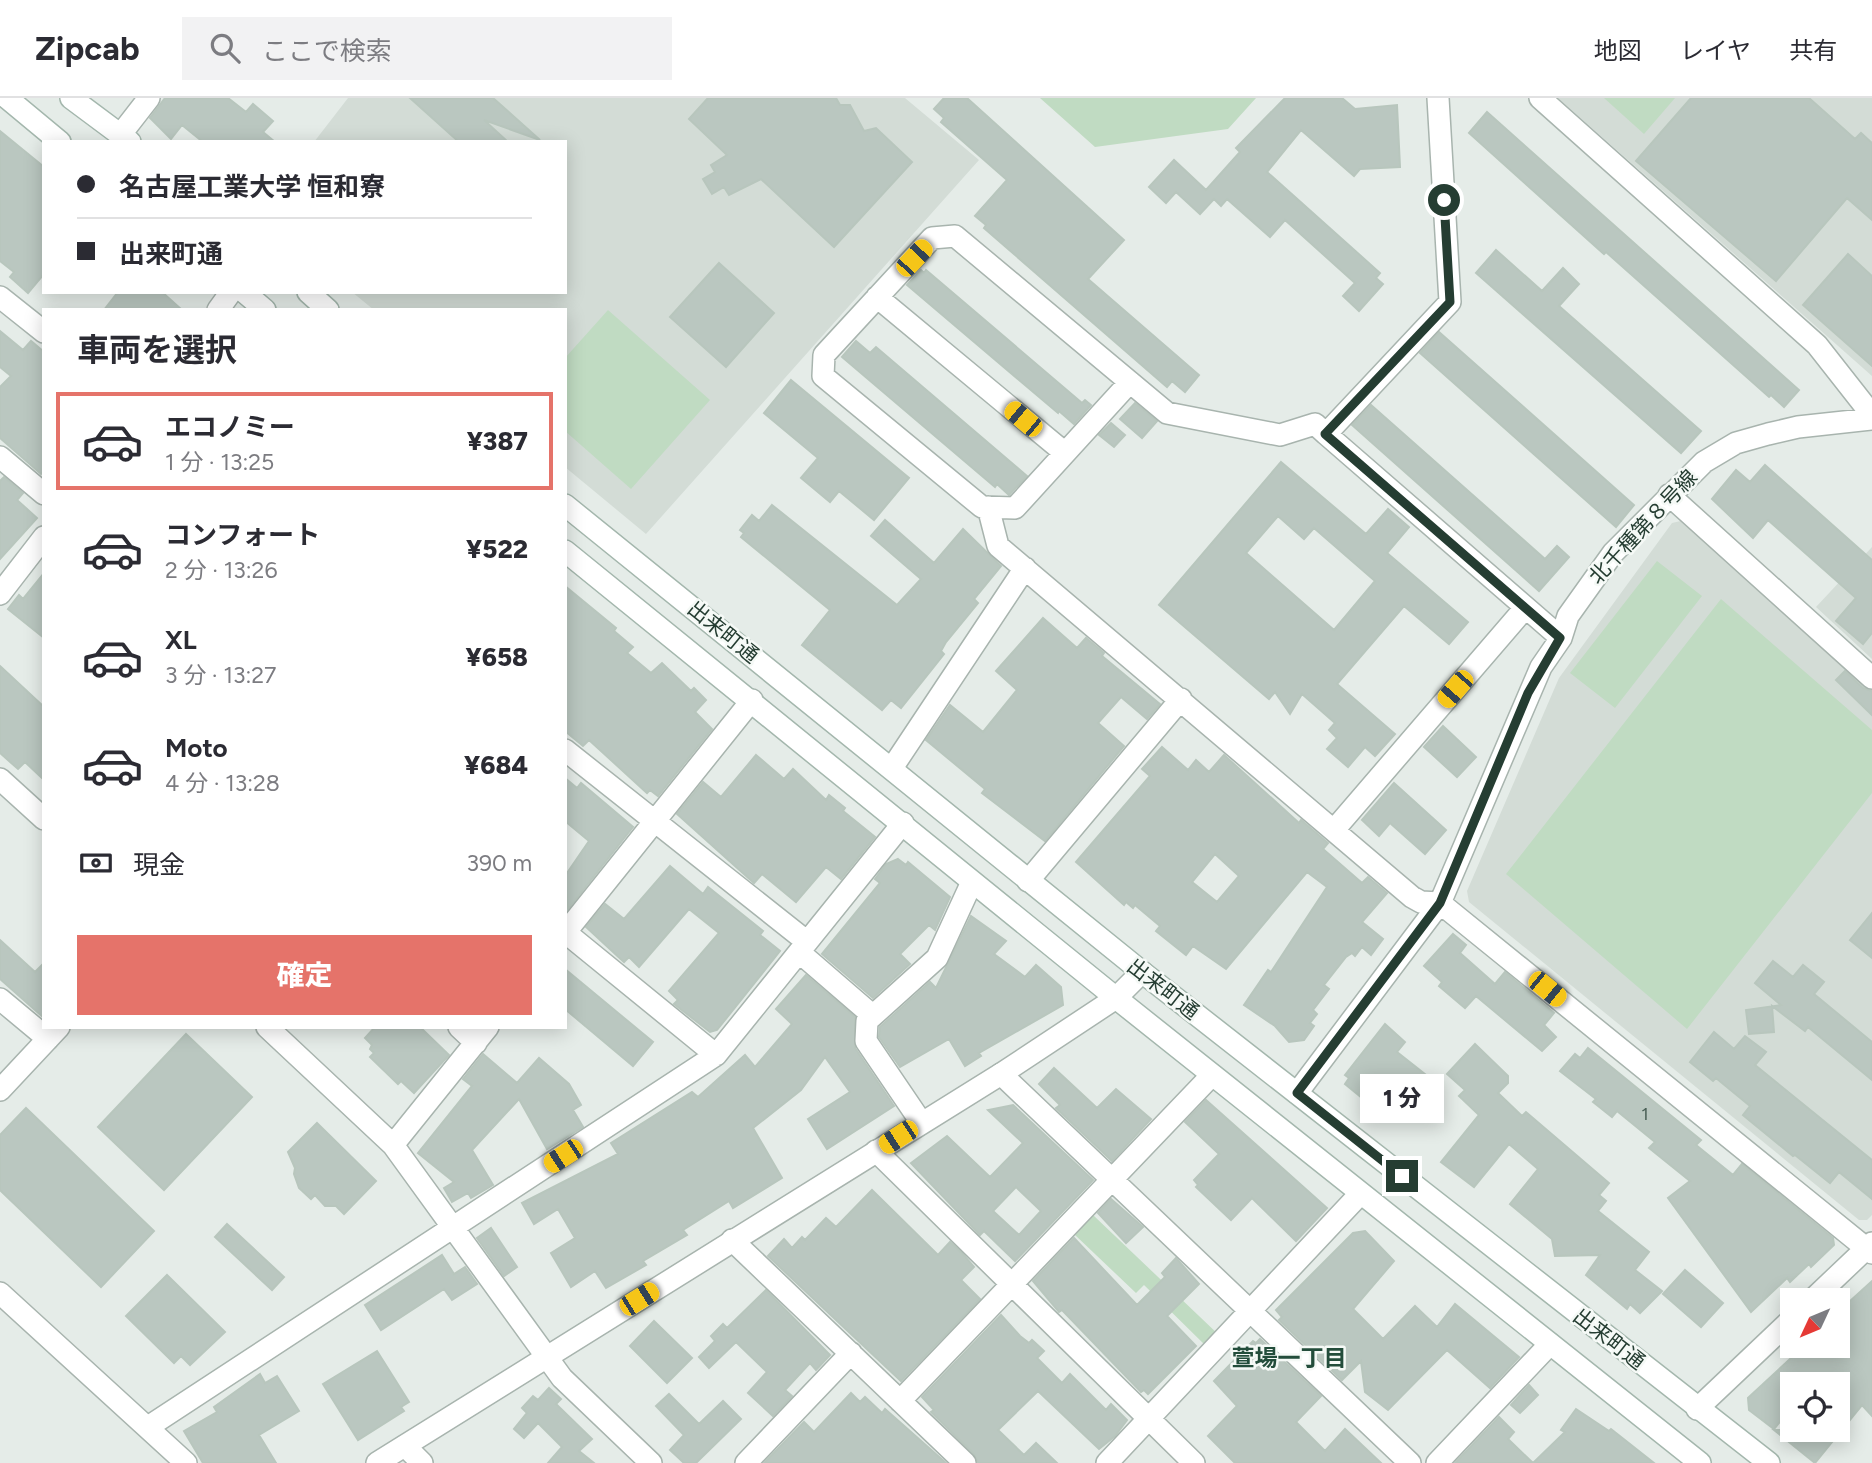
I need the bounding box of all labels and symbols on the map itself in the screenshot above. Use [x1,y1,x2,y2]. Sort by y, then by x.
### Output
route start [1428,184,1460,216]
car [892,235,937,281]
car [1001,397,1046,441]
street label: 北千種第８号線 [1583,464,1702,589]
street label: 出来町通 [683,595,764,668]
car [1434,666,1477,712]
street label: 出来町通 [1123,953,1204,1024]
car [1525,968,1570,1010]
callout: 1 分 [1360,1074,1444,1124]
house number: 1 [1641,1103,1649,1125]
car [875,1117,922,1157]
car [540,1136,587,1176]
route end [1386,1160,1418,1192]
car [616,1279,663,1319]
north arrow [1780,1288,1850,1358]
street label: 出来町通 [1569,1303,1650,1374]
district label: 萱場一丁目 [1232,1344,1347,1372]

